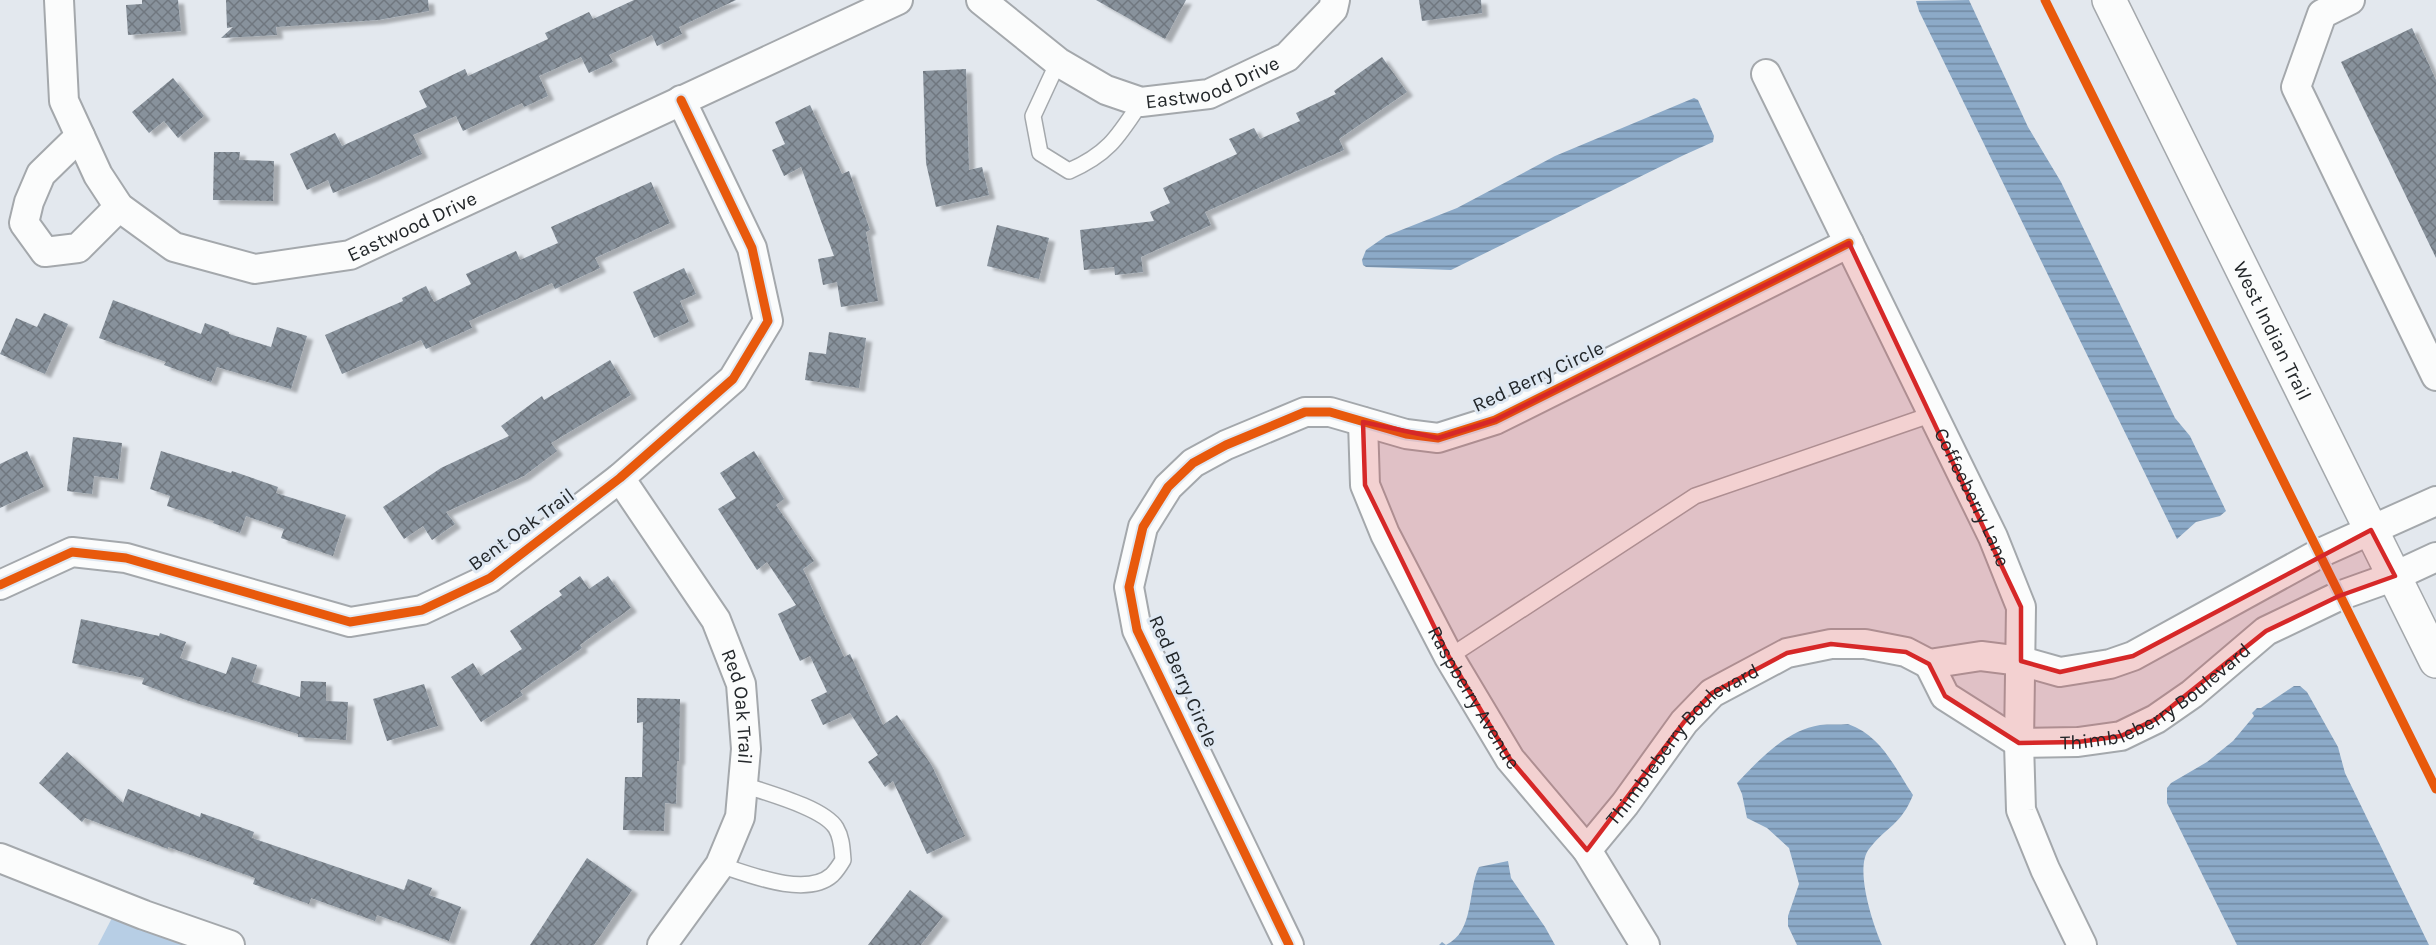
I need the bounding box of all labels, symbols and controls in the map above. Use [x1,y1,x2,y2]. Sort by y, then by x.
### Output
street label: Eastwood Drive [1144,51,1283,113]
street label: Eastwood Drive [344,187,480,267]
street label: West Indian Trail [2228,258,2316,404]
street label: Red Berry Circle [1469,336,1607,417]
street label: Coffeeberry Lane [1929,424,2015,570]
street label: Bent Oak Trail [464,483,579,576]
street label: Red Berry Circle [1144,612,1223,751]
street label: Raspberry Avenue [1423,622,1525,774]
street label: Thimbleberry Boulevard [2060,638,2255,754]
street label: Red Oak Trail [716,646,757,765]
street label: Thimbleberry Boulevard [1601,659,1763,830]

